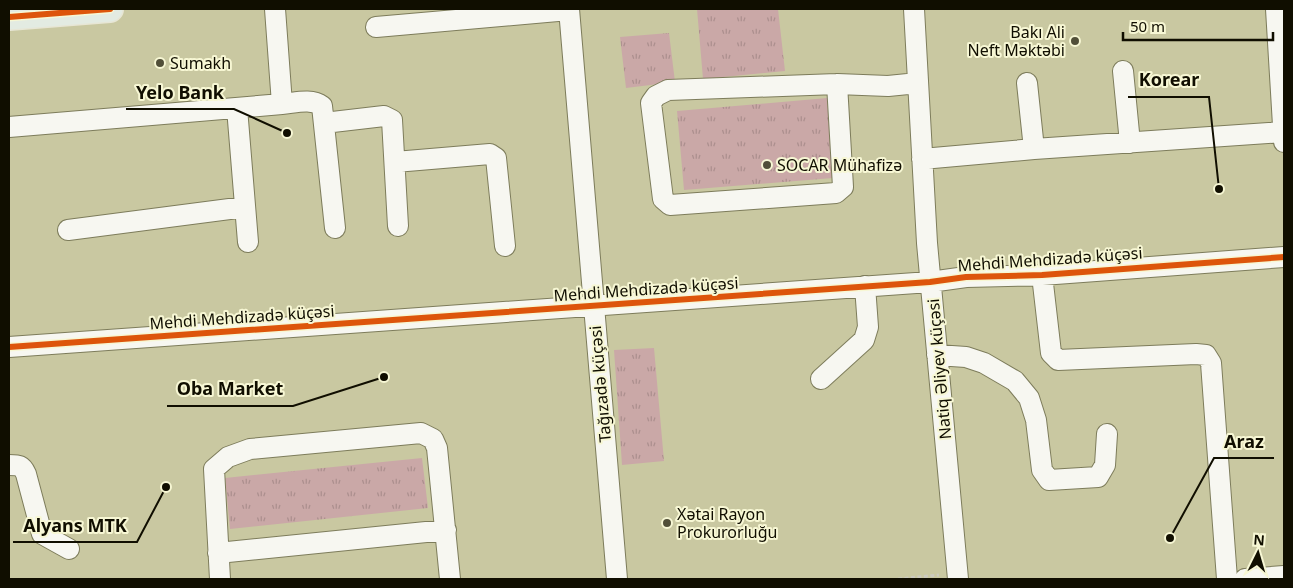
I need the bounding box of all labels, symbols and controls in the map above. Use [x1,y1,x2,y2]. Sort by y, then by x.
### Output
scale bar [1123,10,1273,42]
text: 50 m [1130,16,1165,36]
place label: Bakı Ali Neft Məktəbi [968,21,1065,61]
marker: Bakı Ali Neft Məktəbi [1069,35,1081,47]
place label: Sumakh [170,52,231,74]
marker: Sumakh [154,57,166,69]
callout: Korear [1128,64,1209,97]
text: Korear [1139,67,1199,91]
callout: Yelo Bank [126,76,234,109]
text: Yelo Bank [136,80,225,104]
place label: SOCAR Mühafizə [777,154,902,176]
marker: SOCAR Mühafizə [761,159,773,171]
street label: Mehdi Mehdizadə küçəsi [957,242,1143,276]
street label: Mehdi Mehdizadə küçəsi [553,272,739,306]
street label: Natiq Əliyev küçəsi [922,298,956,440]
street label: Mehdi Mehdizadə küçəsi [149,300,335,334]
street label: Tağızadə küçəsi [584,325,616,443]
callout: Oba Market [167,373,293,406]
text: Oba Market [177,376,283,400]
callout: Araz [1214,425,1274,458]
text: Araz [1224,429,1264,453]
place label: Xətai Rayon Prokurorluğu [677,503,777,543]
callout: Alyans MTK [13,509,137,542]
text: Alyans MTK [23,513,127,537]
marker: Xətai Rayon Prokurorluğu [661,517,673,529]
north arrow [1233,528,1283,578]
text: N [1253,530,1266,550]

